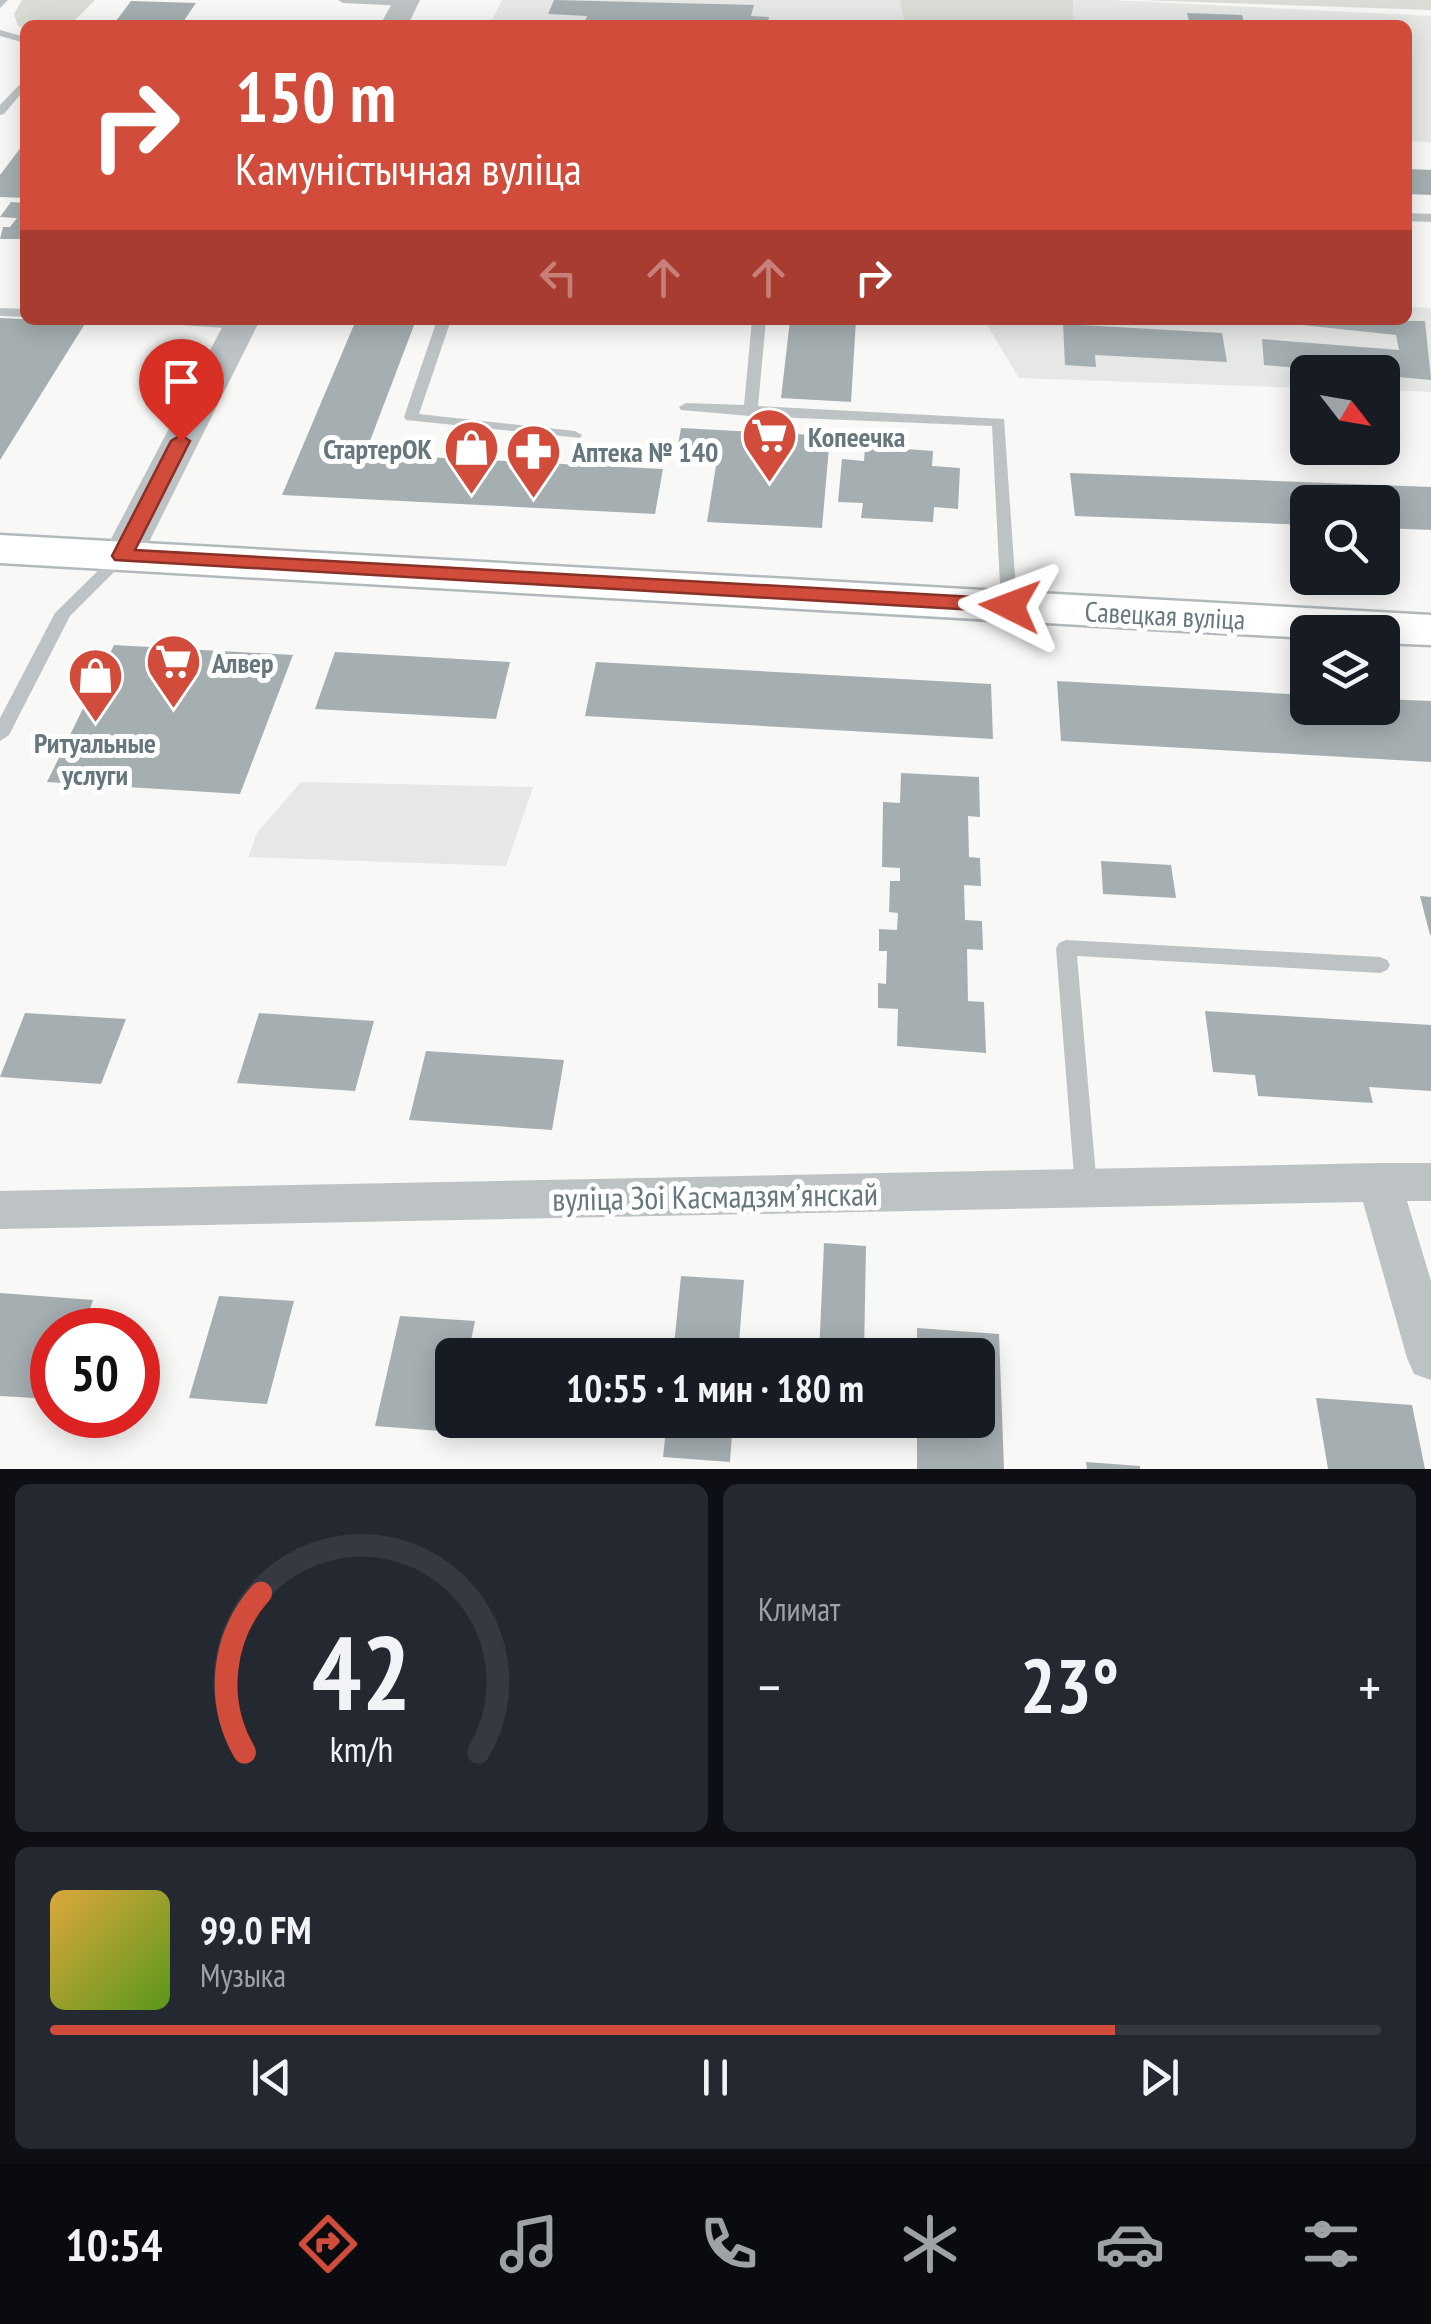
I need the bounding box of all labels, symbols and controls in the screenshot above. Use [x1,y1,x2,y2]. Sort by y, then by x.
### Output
text: 150 m [235,51,396,141]
icon: right [70,60,200,190]
text: Камуністычная вуліца [235,139,582,197]
icon: left [531,250,586,305]
icon: ahead [636,250,691,305]
icon: ahead [741,250,796,305]
icon: right [846,250,901,305]
pin [139,339,224,442]
icon: arrive [154,354,209,409]
north arrow [1290,355,1400,465]
map controls [1290,355,1400,725]
supermarket icon: Копеечка [739,406,799,485]
shop icon: СтартерОК [441,418,501,497]
place label: Копеечка [808,418,905,455]
pharmacy icon: Аптека № 140 [503,421,563,500]
place label: СтартерОК [323,430,432,467]
place label: Аптека № 140 [571,433,719,470]
button: search [1290,485,1400,595]
position arrow [958,554,1062,658]
street label: Савецкая вуліца [1084,592,1246,638]
button: layers [1290,615,1400,725]
supermarket icon: Алвер [143,632,203,711]
place label: Алвер [211,644,274,681]
shop icon: Ритуальные услуги [65,646,125,725]
place label: Ритуальные услуги [34,724,156,793]
street label: вуліца Зоі Касмадзямʼянскай [552,1172,878,1220]
speed limit sign: 50 [30,1308,160,1438]
text: 10:55 · 1 мин · 180 m [566,1363,864,1412]
text: Климат [758,1588,840,1630]
text: 42 [312,1604,411,1739]
text: 23° [1020,1637,1119,1734]
text: − [758,1651,781,1722]
text: + [1358,1651,1381,1722]
text: km/h [330,1726,393,1772]
text: 99.0 FM [200,1905,312,1954]
text: Музыка [200,1954,286,1996]
icon: previous [244,2050,299,2105]
icon: pause [688,2050,743,2105]
icon: next [1132,2050,1187,2105]
icon: directions [293,2209,363,2279]
icon: music [494,2209,564,2279]
icon: phone [694,2209,764,2279]
icon: climate [895,2209,965,2279]
icon: car [1095,2209,1165,2279]
icon: filters [1296,2209,1366,2279]
text: 10:54 [65,2215,163,2273]

